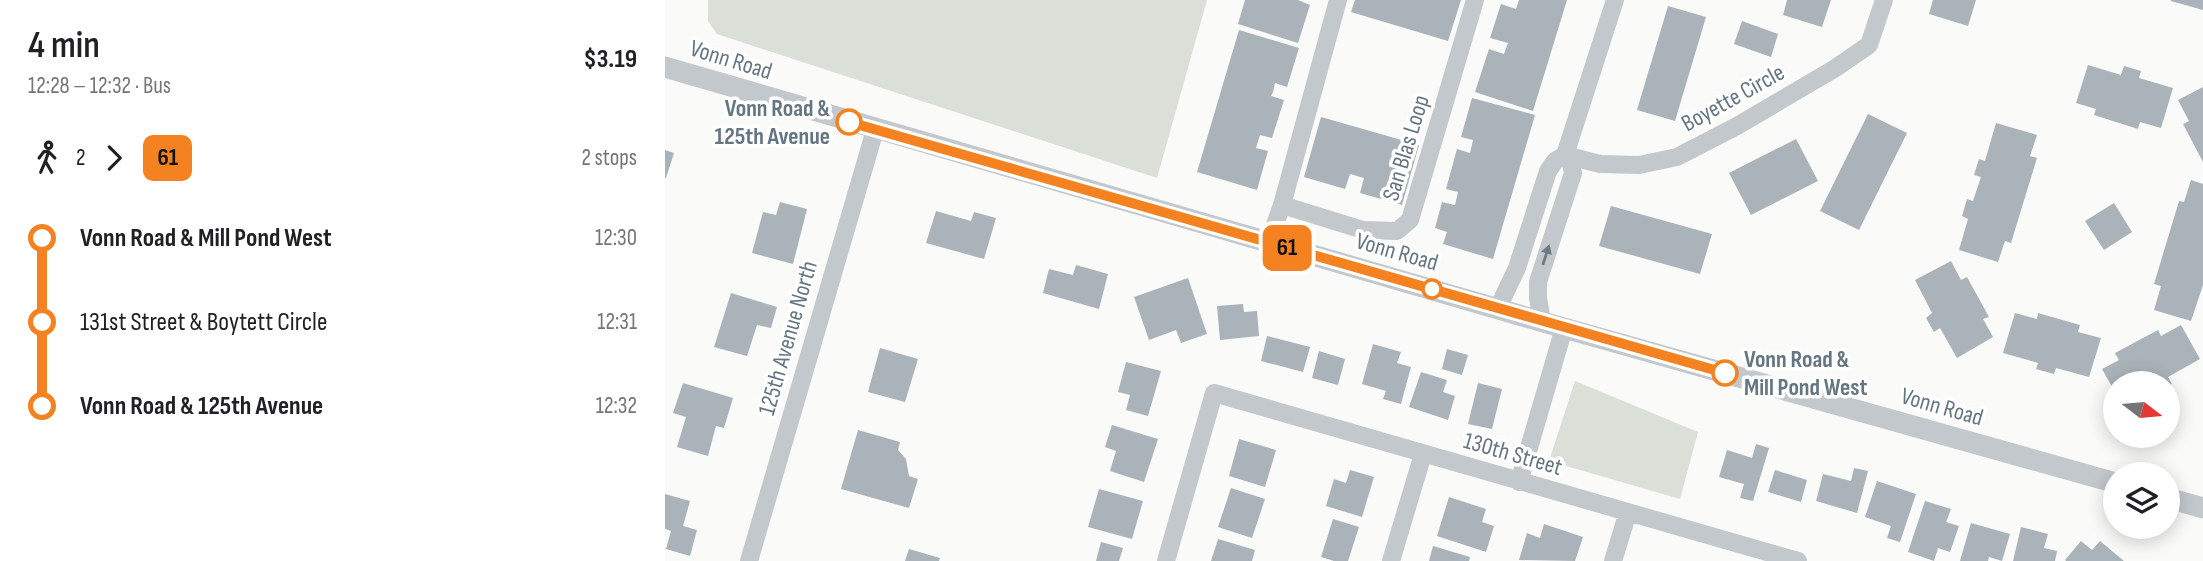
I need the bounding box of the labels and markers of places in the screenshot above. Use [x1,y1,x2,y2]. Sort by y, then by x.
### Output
place label: Vonn Road & 125th Avenue [715,94,830,151]
marker: Vonn Road & 125th Avenue [836,109,862,135]
unlabelled marker [1422,279,1442,299]
place label: Vonn Road & Mill Pond West [1744,345,1867,402]
marker: Vonn Road & Mill Pond West [1712,360,1738,386]

